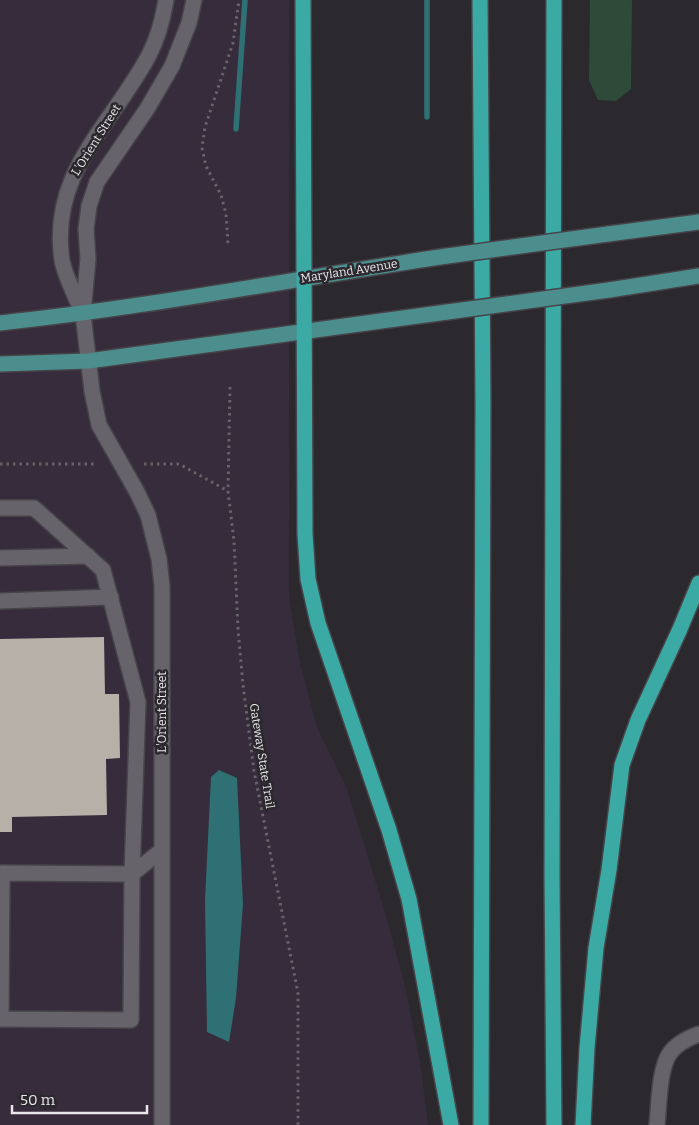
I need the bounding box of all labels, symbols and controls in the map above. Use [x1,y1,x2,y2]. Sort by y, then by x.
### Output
street label: L'Orient Street [69,101,124,178]
street label: Maryland Avenue [300,256,398,286]
street label: L'Orient Street [155,671,169,753]
street label: Gateway State Trail [247,702,277,810]
scale bar [12,1082,148,1114]
text: 50 m [20,1091,56,1109]

